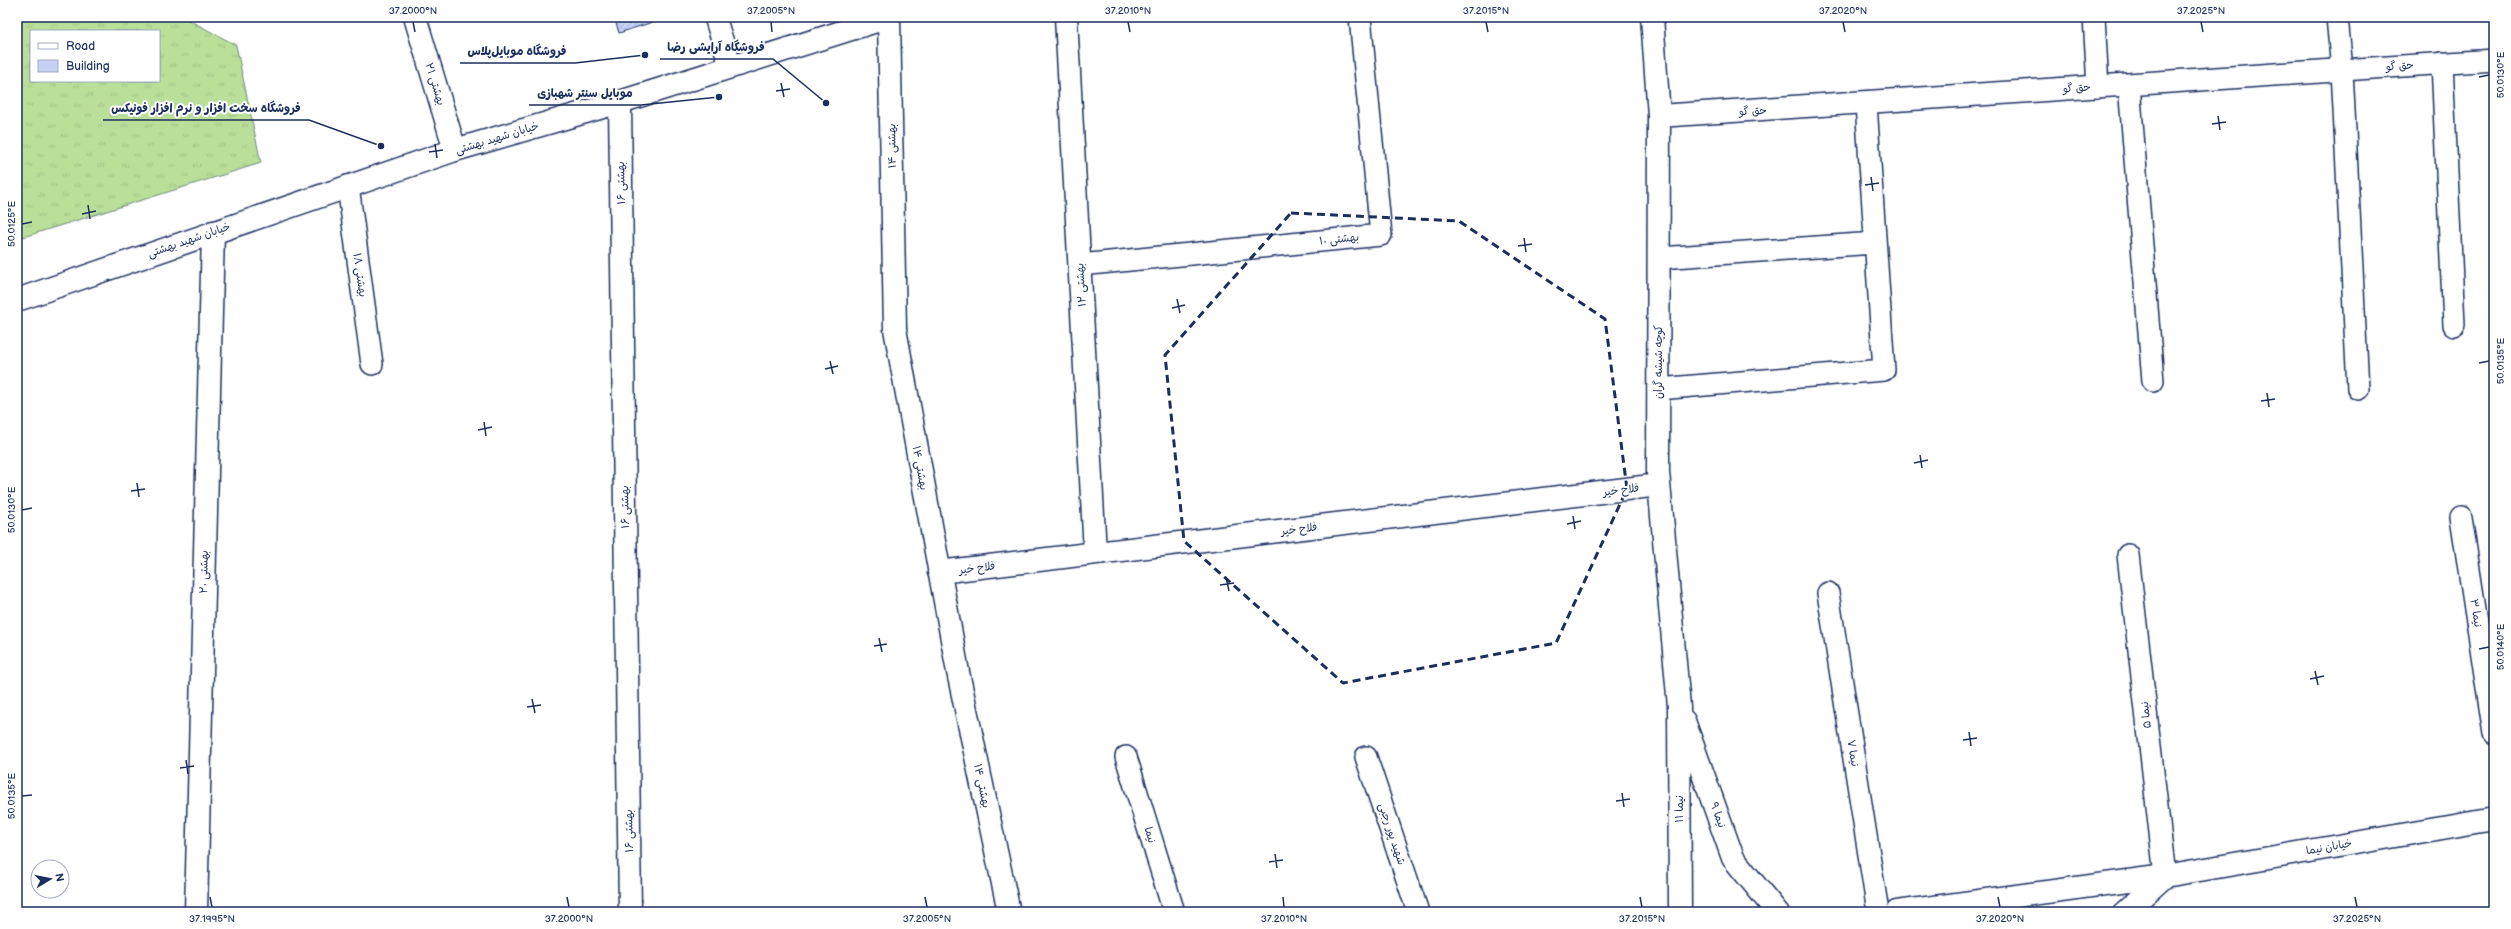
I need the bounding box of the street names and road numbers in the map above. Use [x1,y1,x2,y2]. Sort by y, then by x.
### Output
street label: حق گو [2385,59,2414,75]
street label: بهشتی ۲۱ [421,61,448,107]
street label: حق گو [2062,81,2091,97]
street label: حق گو [1738,104,1767,119]
street label: خیابان شهید بهشتی [454,119,541,158]
street label: بهشتی ۱۴ [885,123,900,169]
street label: بهشتی ۱۶ [614,161,629,205]
street label: خیابان شهید بهشتی [146,220,232,261]
street label: بهشتی ۱۰ [1318,230,1360,249]
street label: بهشتی ۱۸ [349,252,370,298]
street label: بهشتی ۱۲ [1073,263,1090,307]
street label: کوچه شیشه گران [1652,325,1666,399]
street label: بهشتی ۱۴ [909,445,930,491]
street label: فلاح خیر [1601,481,1640,500]
street label: بهشتی ۱۶ [618,485,633,529]
street label: فلاح خیر [1279,520,1318,539]
street label: بهشتی ۲۰ [197,550,212,594]
street label: فلاح خیر [957,559,996,578]
street label: نیما ۳ [2467,598,2485,628]
street label: نیما ۵ [2138,701,2154,729]
street label: نیما ۷ [1844,739,1862,767]
street label: بهشتی ۱۴ [970,763,993,809]
street label: نیما ۱۱ [1673,795,1686,823]
street label: نیما ۹ [1707,800,1729,830]
street label: شهید پور رجبی [1375,802,1408,867]
street label: بهشتی ۱۶ [622,809,637,853]
street label: نیما [1141,825,1159,845]
street label: خیابان نیما [2305,837,2353,858]

